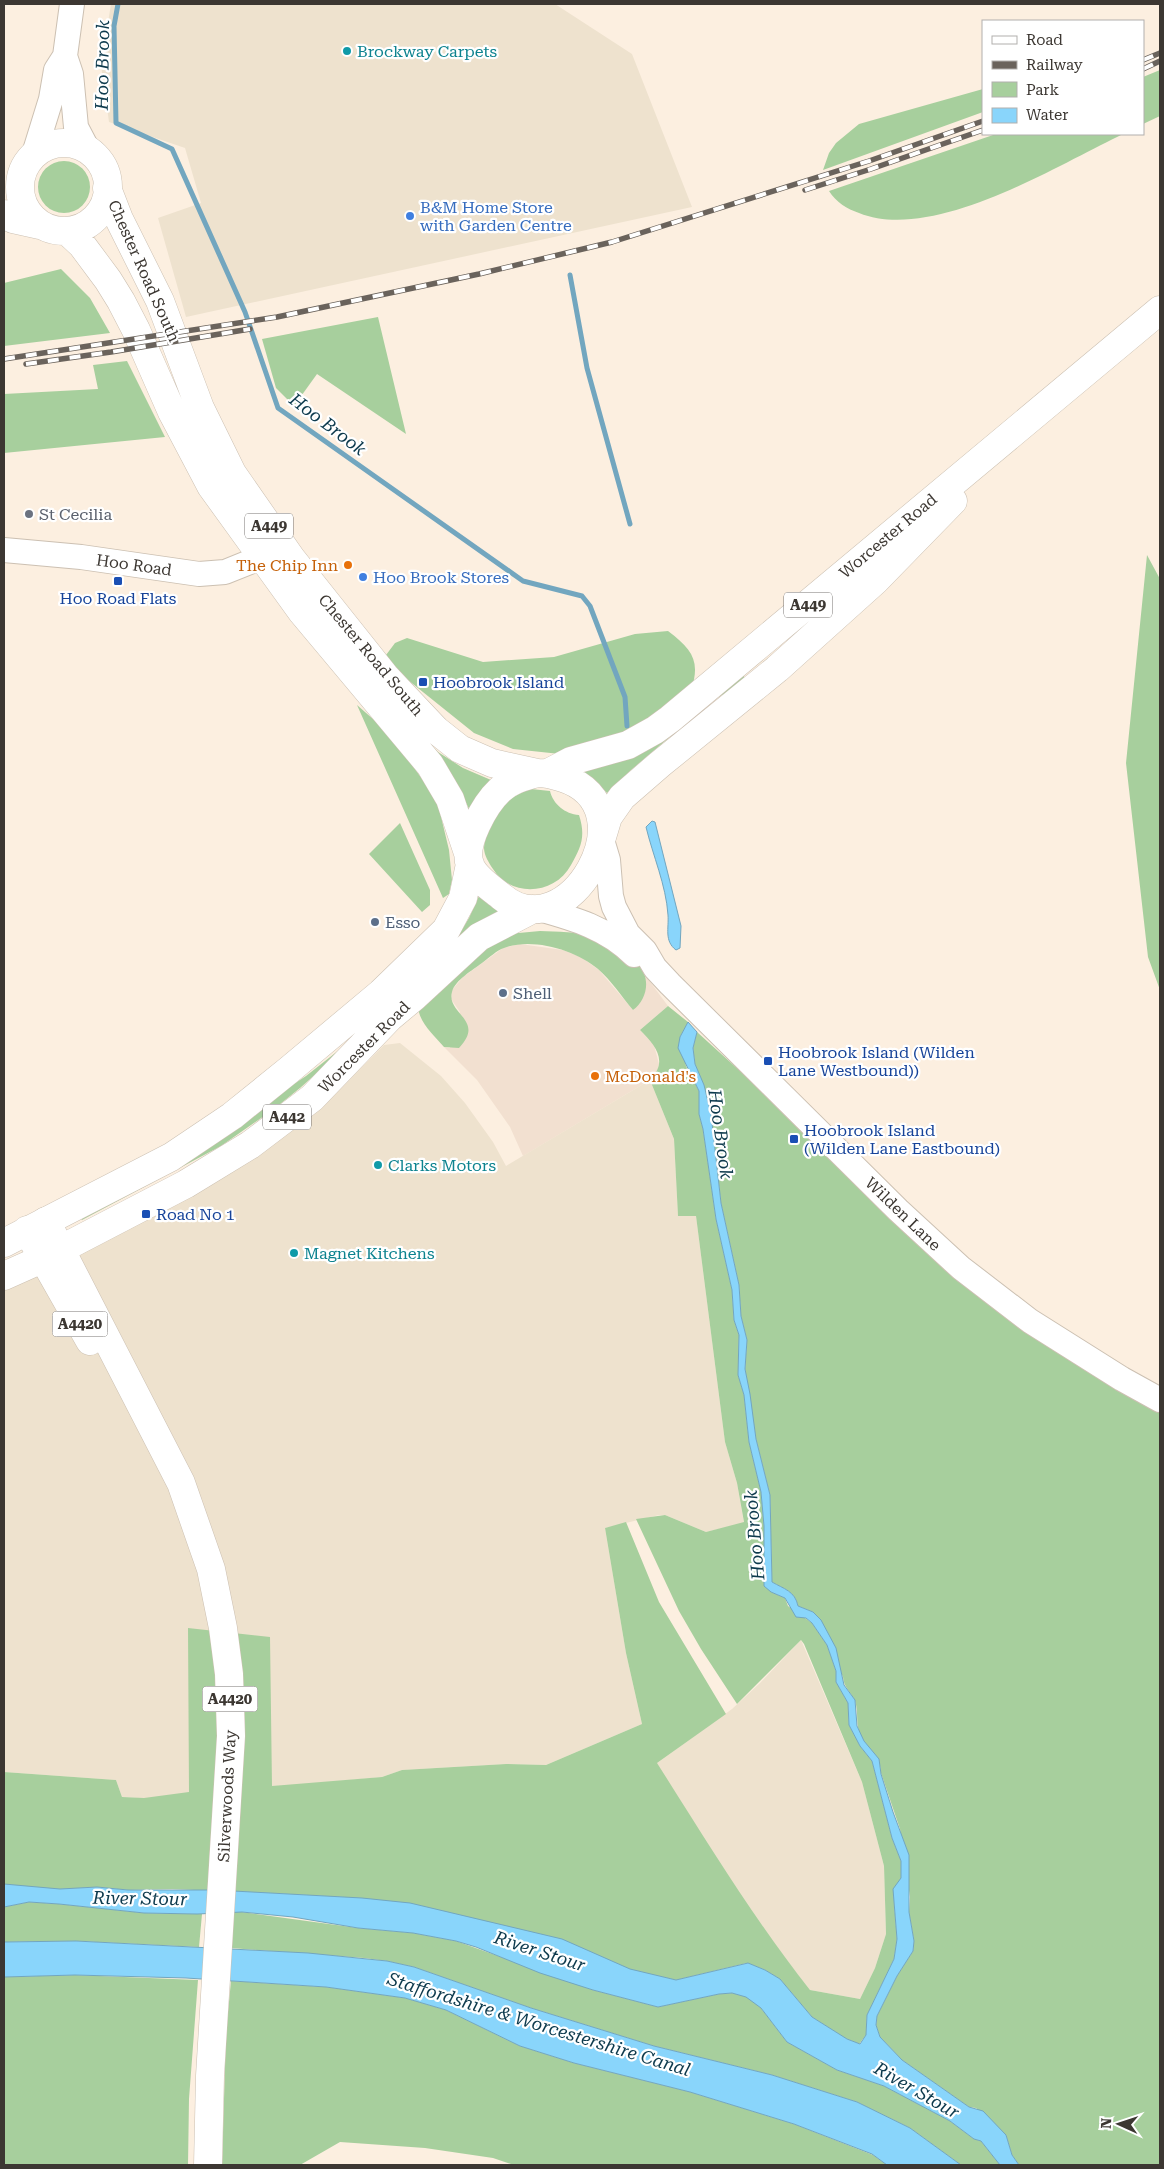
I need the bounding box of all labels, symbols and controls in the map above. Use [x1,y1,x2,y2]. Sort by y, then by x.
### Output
water label: Hoo Brook [91,19,113,111]
legend [982,20,1144,135]
text: Road [1026,31,1063,49]
place label: Brockway Carpets [357,42,498,61]
marker: Brockway Carpets [341,45,353,57]
text: Railway [1026,56,1083,74]
text: Park [1026,81,1060,99]
text: Water [1026,106,1068,124]
street label: Chester Road South [104,197,184,345]
place label: B&M Home Store with Garden Centre [420,198,572,235]
marker: B&M Home Store with Garden Centre [404,210,416,222]
water label: Hoo Brook [285,388,371,460]
street label: Worcester Road [835,490,941,582]
place label: St Cecilia [39,505,112,524]
marker: St Cecilia [23,508,35,520]
road number: A449 [245,514,293,538]
street label: Hoo Road [95,550,173,580]
place label: The Chip Inn [236,556,338,575]
marker: The Chip Inn [342,559,354,571]
place label: Hoo Brook Stores [373,568,510,587]
marker: Hoo Brook Stores [357,571,369,583]
marker: Hoo Road Flats [112,575,124,587]
place label: Hoo Road Flats [60,589,177,608]
street label: Chester Road South [315,590,427,720]
road number: A449 [784,592,832,618]
place label: Hoobrook Island [433,673,564,692]
marker: Hoobrook Island [417,676,429,688]
place label: Esso [385,913,420,932]
marker: Esso [369,916,381,928]
place label: Shell [513,984,552,1003]
marker: Shell [497,987,509,999]
street label: Worcester Road [314,997,414,1097]
place label: Hoobrook Island (Wilden Lane Westbound)) [778,1043,975,1080]
marker: Hoobrook Island (Wilden Lane Westbound)) [762,1055,774,1067]
place label: McDonald's [605,1067,697,1086]
marker: McDonald's [589,1070,601,1082]
water label: Hoo Brook [704,1087,738,1180]
road number: A442 [263,1104,311,1130]
place label: Hoobrook Island (Wilden Lane Eastbound) [804,1121,1000,1158]
marker: Hoobrook Island (Wilden Lane Eastbound) [788,1133,800,1145]
place label: Clarks Motors [388,1156,496,1175]
marker: Clarks Motors [372,1159,384,1171]
street label: Wilden Lane [861,1173,945,1255]
place label: Road No 1 [156,1205,235,1224]
marker: Road No 1 [140,1208,152,1220]
place label: Magnet Kitchens [304,1244,435,1263]
marker: Magnet Kitchens [288,1247,300,1259]
road number: A4420 [52,1312,108,1336]
water label: Hoo Brook [740,1489,768,1582]
road number: A4420 [202,1686,258,1712]
street label: Silverwoods Way [214,1729,240,1863]
water label: River Stour [91,1887,188,1909]
water label: River Stour [491,1926,589,1976]
water label: Staffordshire & Worcestershire Canal [384,1968,693,2080]
water label: River Stour [870,2057,964,2123]
north arrow [1094,2099,1144,2149]
text: N [1098,2117,1114,2129]

